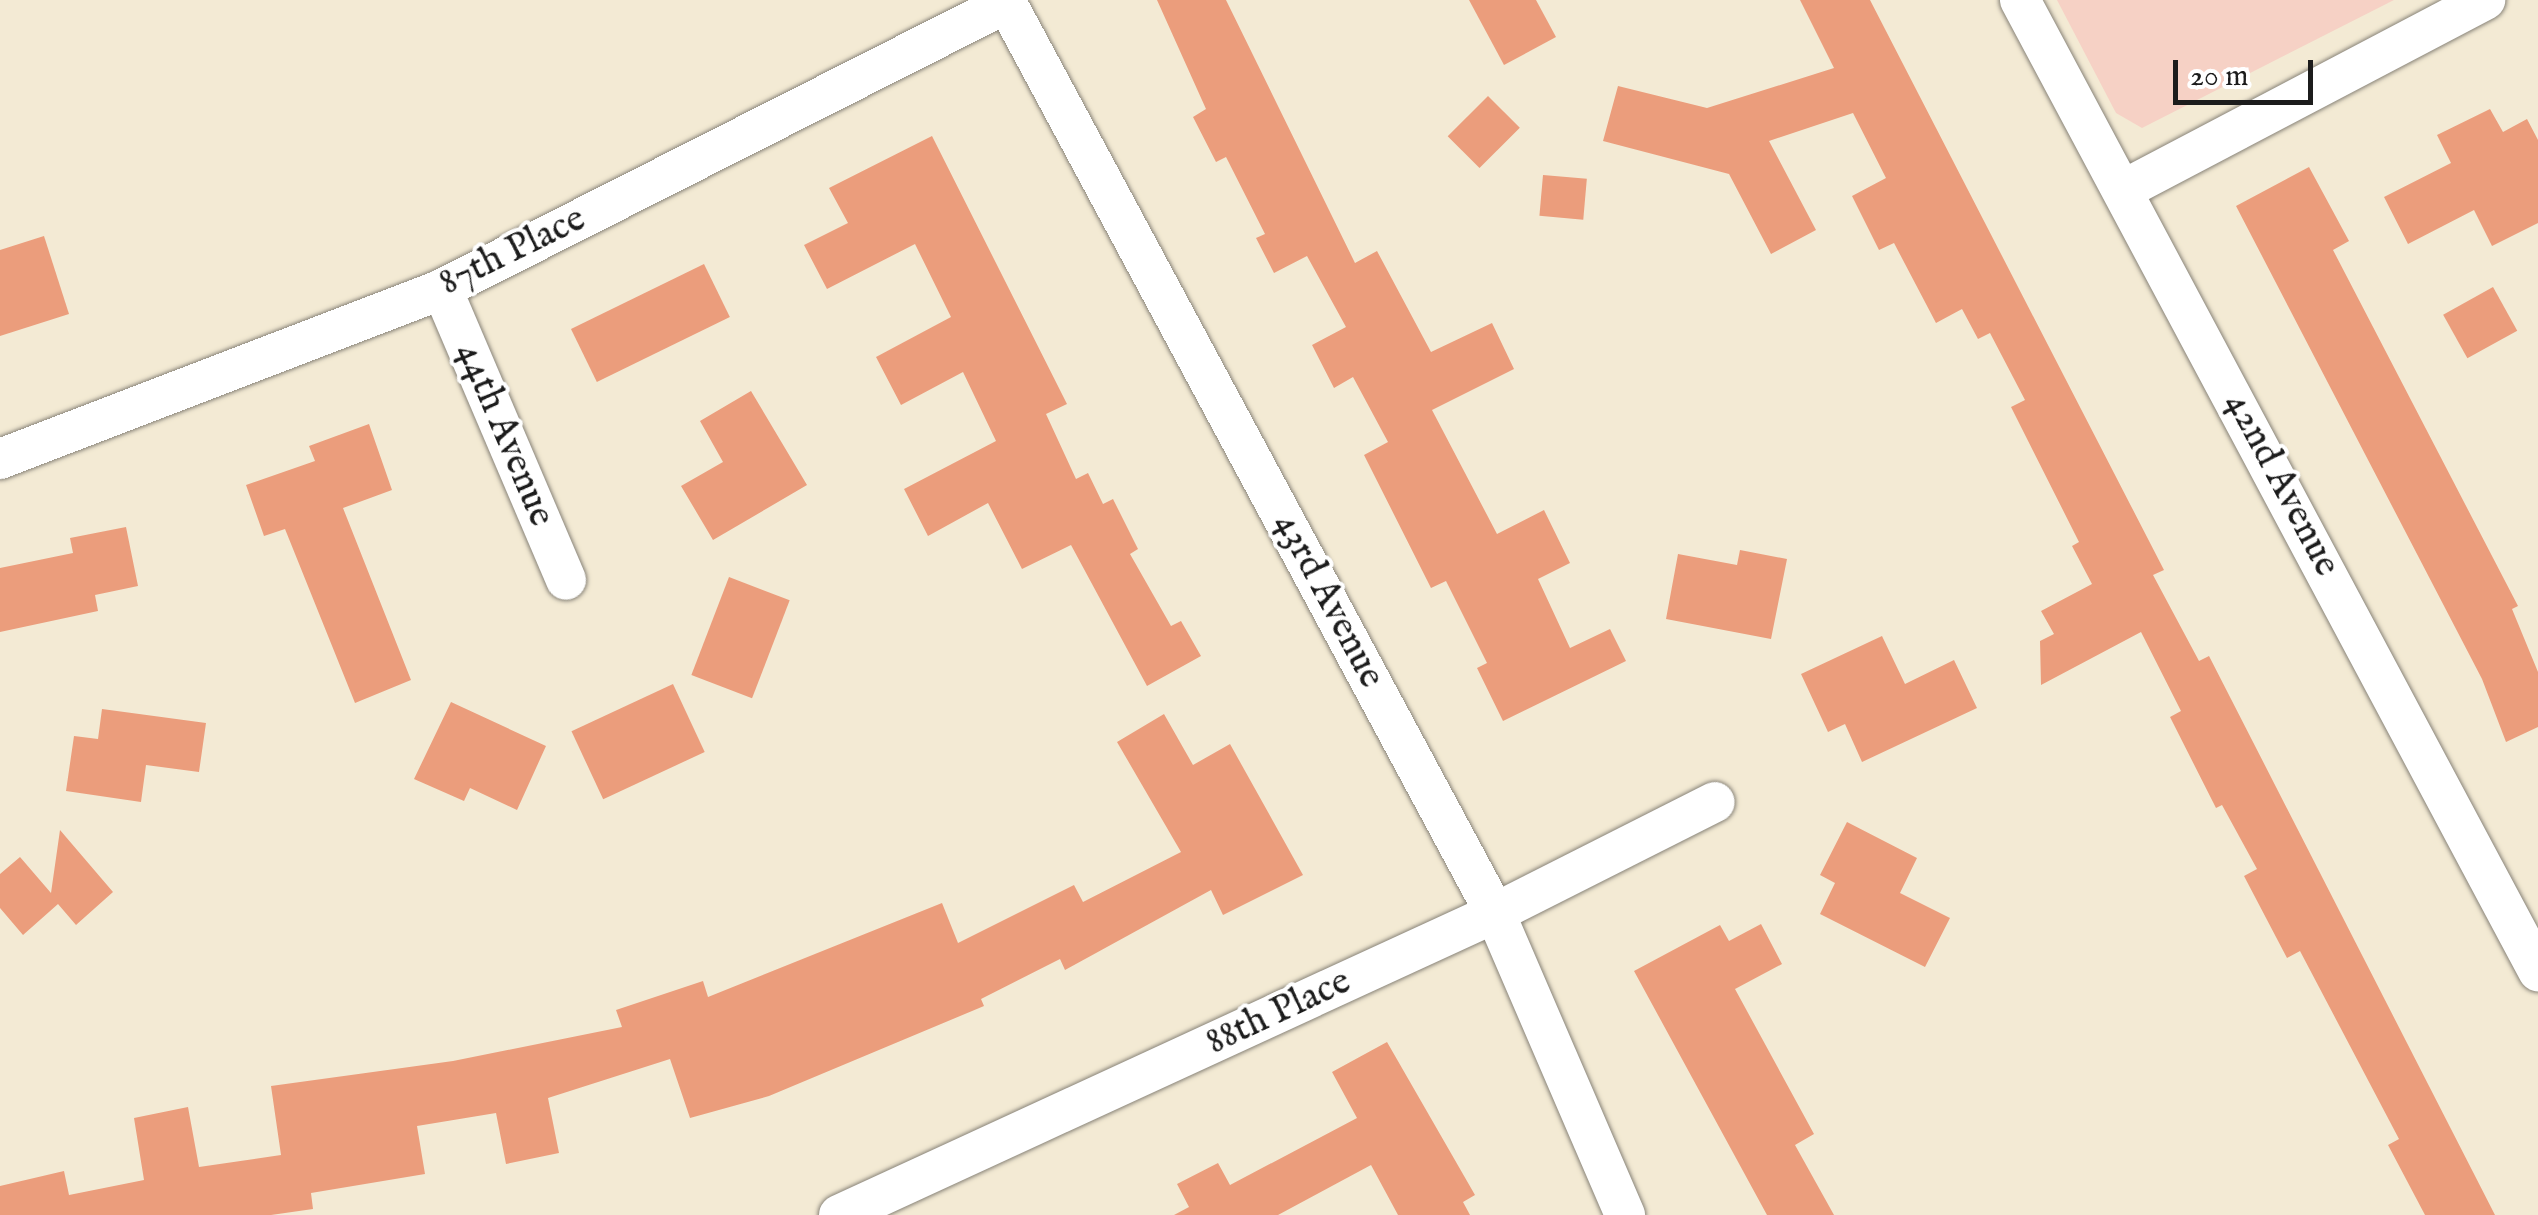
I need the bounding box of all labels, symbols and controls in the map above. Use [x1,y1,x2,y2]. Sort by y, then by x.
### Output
scale bar [2178,40,2318,102]
text: 20 m [2190,58,2249,96]
street label: 87th Place [433,197,593,307]
street label: 44th Avenue [445,336,563,534]
street label: 42nd Avenue [2214,385,2348,585]
street label: 43rd Avenue [1263,506,1393,696]
street label: 88th Place [1200,960,1358,1066]

